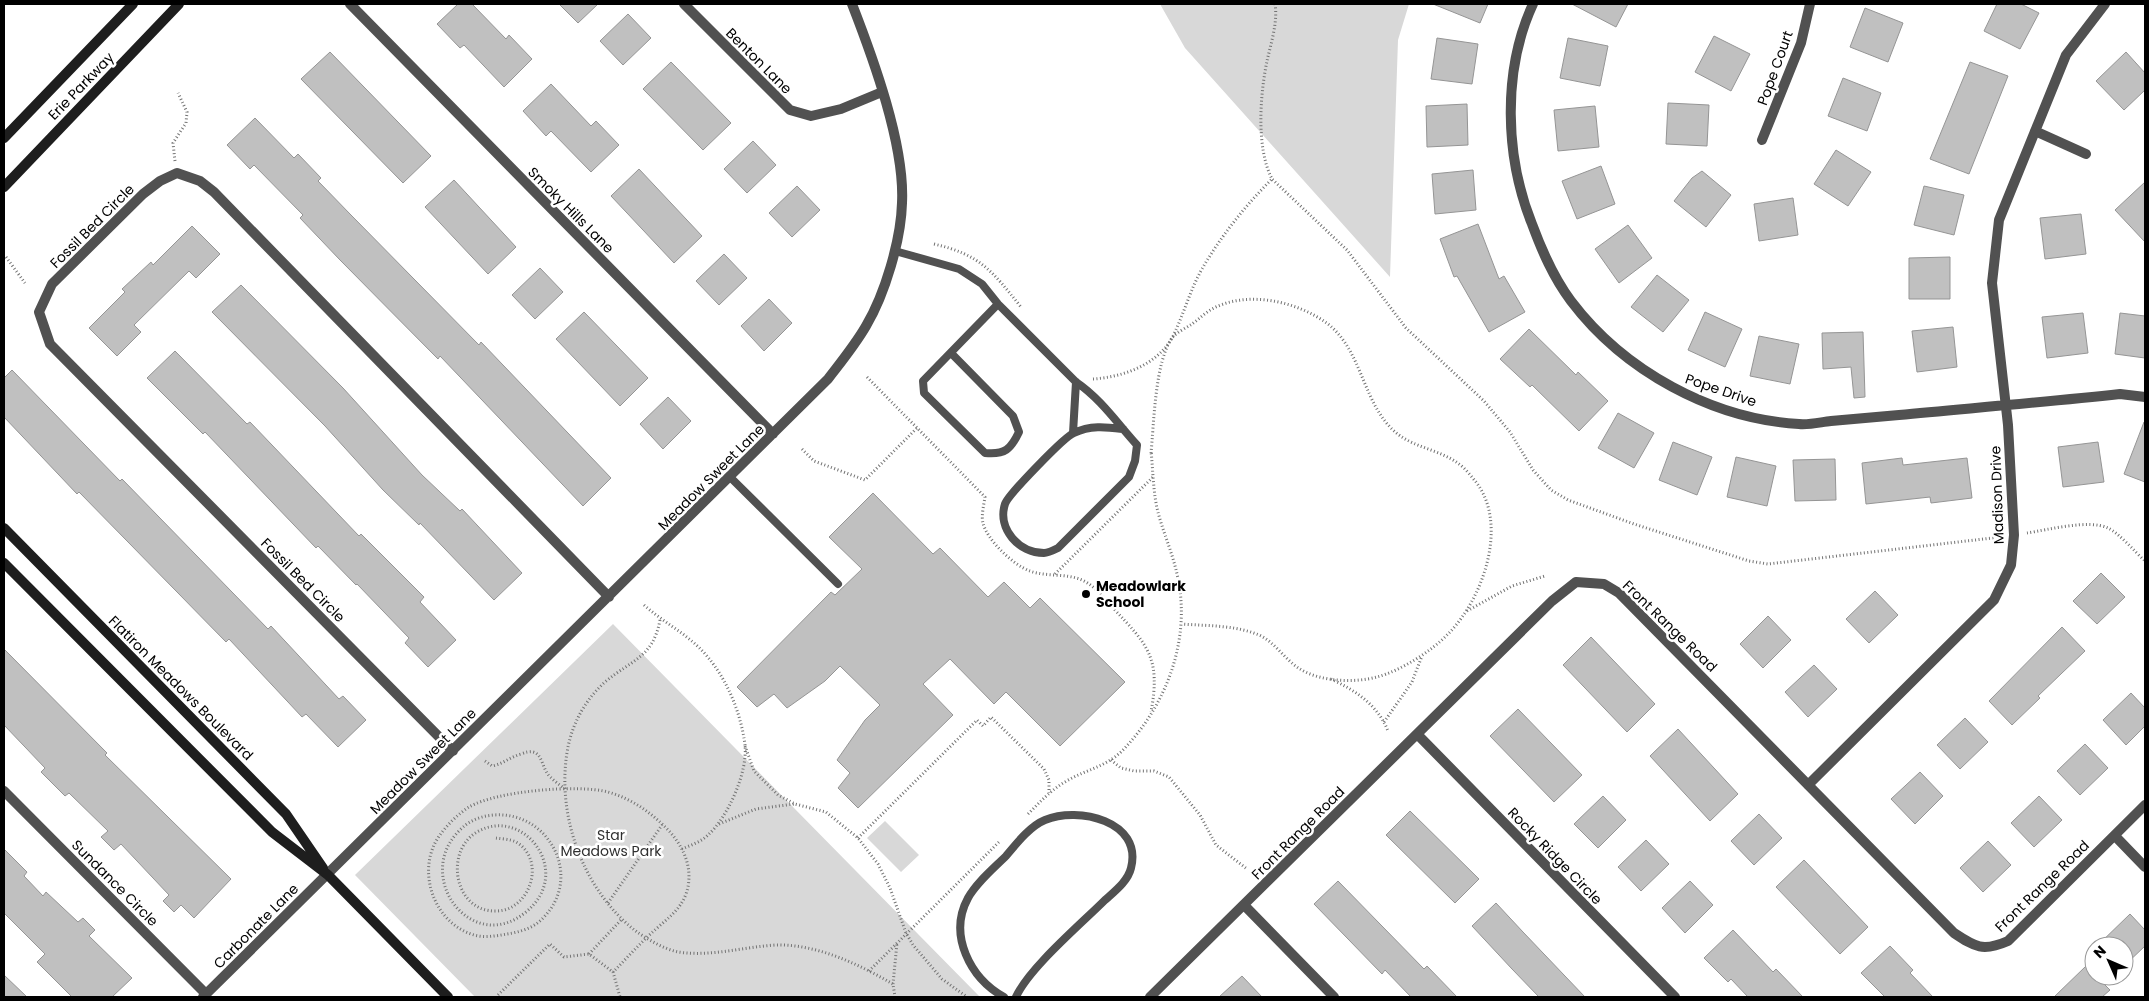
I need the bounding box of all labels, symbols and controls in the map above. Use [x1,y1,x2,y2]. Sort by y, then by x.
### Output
street label: Benton Lane [721,23,797,99]
street label: Pope Court [1752,28,1798,108]
street label: Erie Parkway [44,48,119,124]
street label: Smoky Hills Lane [523,162,619,258]
street label: Fossil Bed Circle [45,179,139,273]
street label: Pope Drive [1683,368,1760,412]
street label: Meadow Sweet Lane [653,419,769,535]
street label: Madison Drive [1985,445,2009,545]
street label: Fossil Bed Circle [256,533,350,627]
place label: Meadowlark School [1096,576,1186,612]
street label: Front Range Road [1618,576,1722,676]
marker: Meadowlark School [1080,588,1092,600]
street label: Flatiron Meadows Boulevard [104,611,258,765]
street label: Meadow Sweet Lane [365,703,481,819]
street label: Front Range Road [1247,782,1349,884]
street label: Rocky Ridge Circle [1503,803,1607,909]
park label: Star Meadows Park [560,825,662,861]
street label: Sundance Circle [67,835,163,931]
street label: Front Range Road [1990,836,2094,936]
street label: Carbonate Lane [209,879,303,973]
north arrow [2084,936,2134,986]
text: N [2089,941,2111,963]

